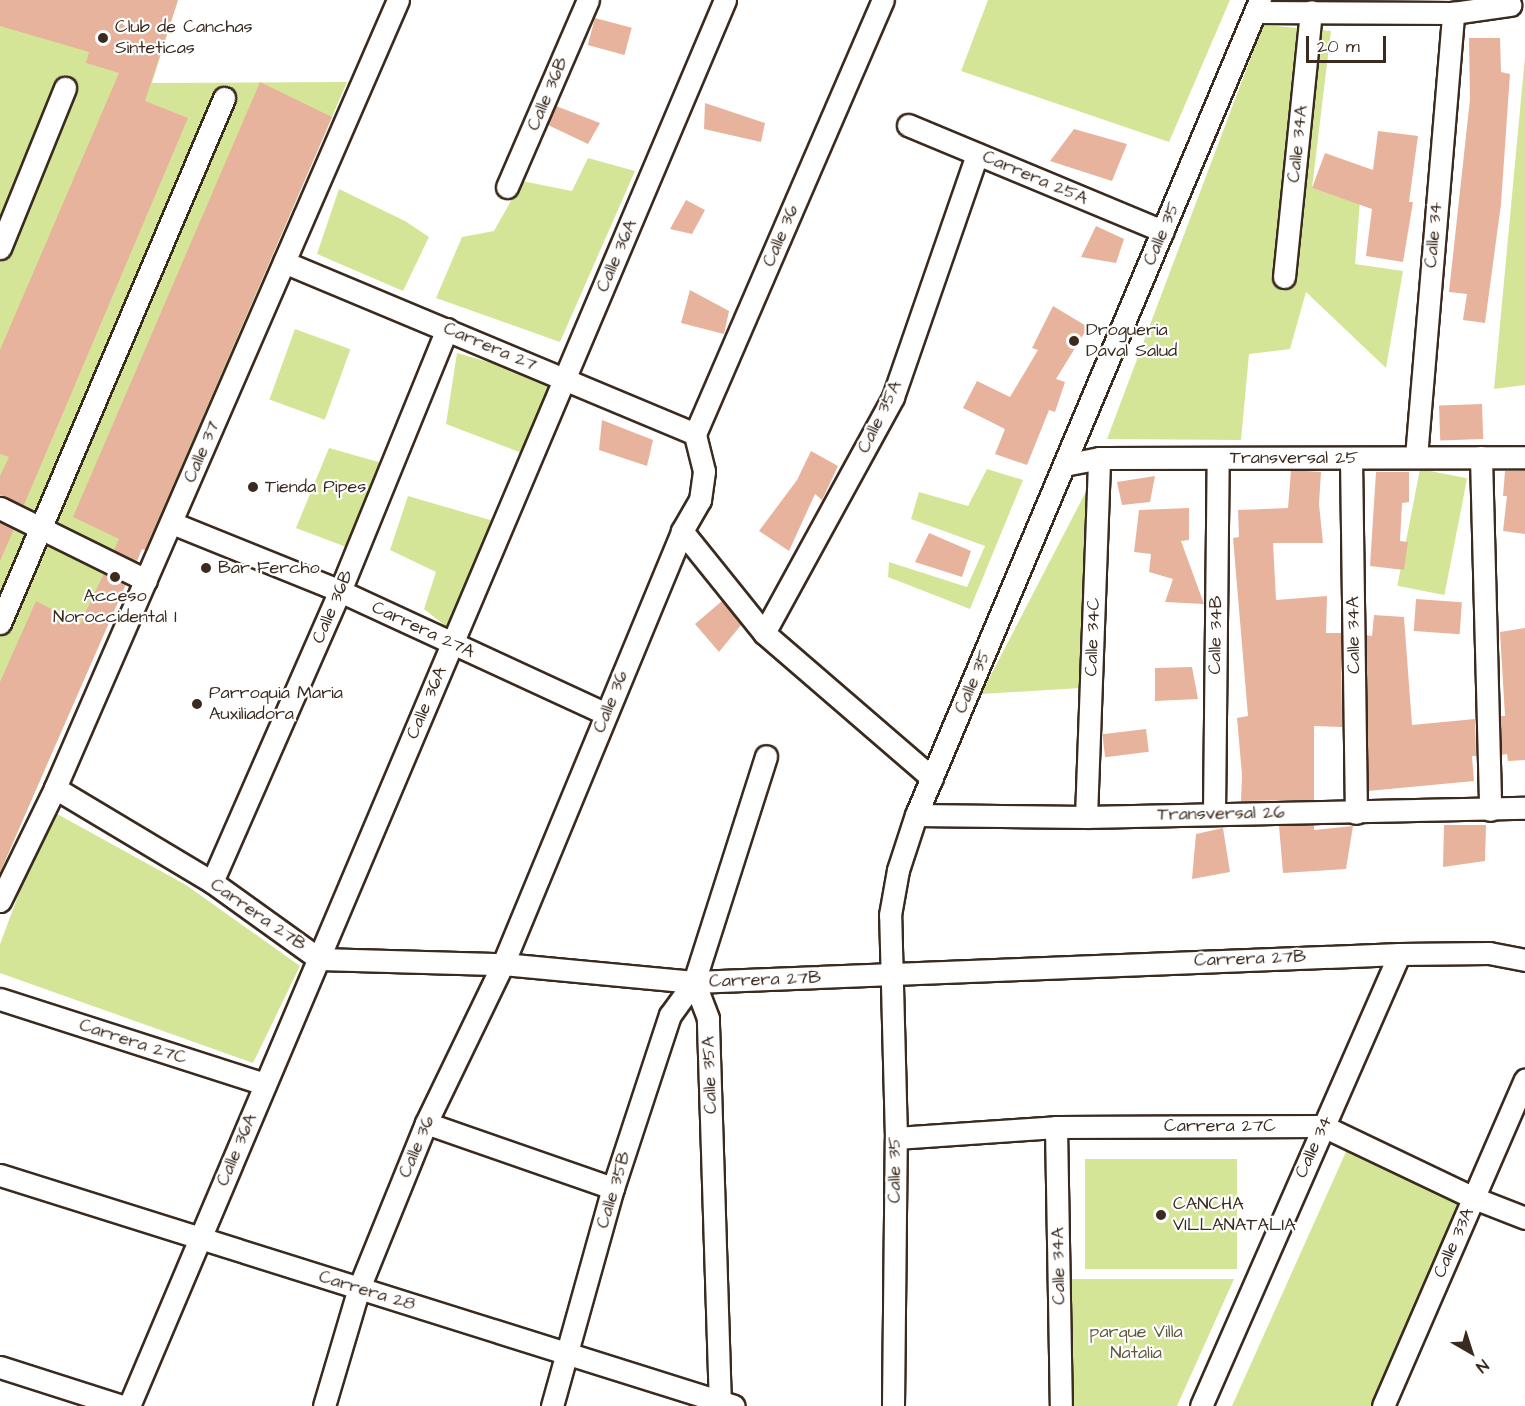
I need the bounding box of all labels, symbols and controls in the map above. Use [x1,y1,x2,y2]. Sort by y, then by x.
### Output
place label: Club de Canchas Sinteticas [115,17,253,60]
scale bar [1309,24,1388,62]
marker: Club de Canchas Sinteticas [96,31,110,45]
text: 20 m [1317,34,1360,59]
street label: Calle 36B [523,54,573,134]
street label: Calle 34A [1283,104,1313,184]
street label: Carrera 25A [979,146,1091,210]
street label: Calle 35 [1139,199,1185,269]
street label: Calle 34 [1420,201,1448,269]
street label: Calle 36 [758,202,804,270]
street label: Calle 36A [592,217,642,295]
street label: Carrera 27 [440,318,540,376]
place label: Drogueria Daval Salud [1086,320,1177,362]
marker: Drogueria Daval Salud [1067,334,1081,348]
street label: Calle 35A [853,377,907,457]
street label: Calle 37 [179,418,225,486]
street label: Transversal 25 [1230,447,1358,469]
place label: Tienda Pipes [265,476,366,498]
marker: Tienda Pipes [246,480,260,494]
place label: Bar Fercho [218,557,320,579]
marker: Bar Fercho [199,561,213,575]
street label: Calle 36B [308,567,358,647]
marker: Acceso Noroccidental I [108,570,122,584]
place label: Acceso Noroccidental I [53,586,177,628]
street label: Calle 34B [1205,595,1227,675]
street label: Calle 34A [1343,596,1365,674]
street label: Carrera 27A [368,597,478,663]
street label: Calle 34C [1081,597,1105,677]
street label: Calle 35 [950,647,996,717]
street label: Calle 36A [402,664,452,742]
street label: Calle 36 [589,668,633,736]
place label: Parroquia Maria Auxiliadora [209,683,343,726]
marker: Parroquia Maria Auxiliadora [190,697,204,711]
street label: Transversal 26 [1157,802,1285,826]
street label: Carrera 27B [206,874,310,956]
street label: Carrera 27B [1194,946,1306,972]
street label: Carrera 27B [709,967,821,993]
street label: Carrera 27C [76,1014,190,1070]
street label: Calle 35A [698,1036,722,1114]
street label: Calle 36A [212,1111,262,1189]
street label: Calle 34 [1291,1112,1337,1182]
street label: Calle 36 [394,1113,440,1181]
street label: Carrera 27C [1164,1115,1276,1137]
street label: Calle 35 [884,1137,906,1203]
street label: Calle 35B [592,1149,636,1231]
place label: CANCHA VILLANATALIA [1173,1194,1296,1236]
street label: Calle 33A [1429,1205,1479,1281]
marker: CANCHA VILLANATALIA [1154,1208,1168,1222]
street label: Calle 34A [1048,1227,1070,1305]
street label: Carrera 28 [316,1266,418,1316]
park label: parque Villa Natalia [1089,1322,1183,1364]
north arrow [1441,1322,1501,1382]
text: N [1472,1354,1493,1378]

